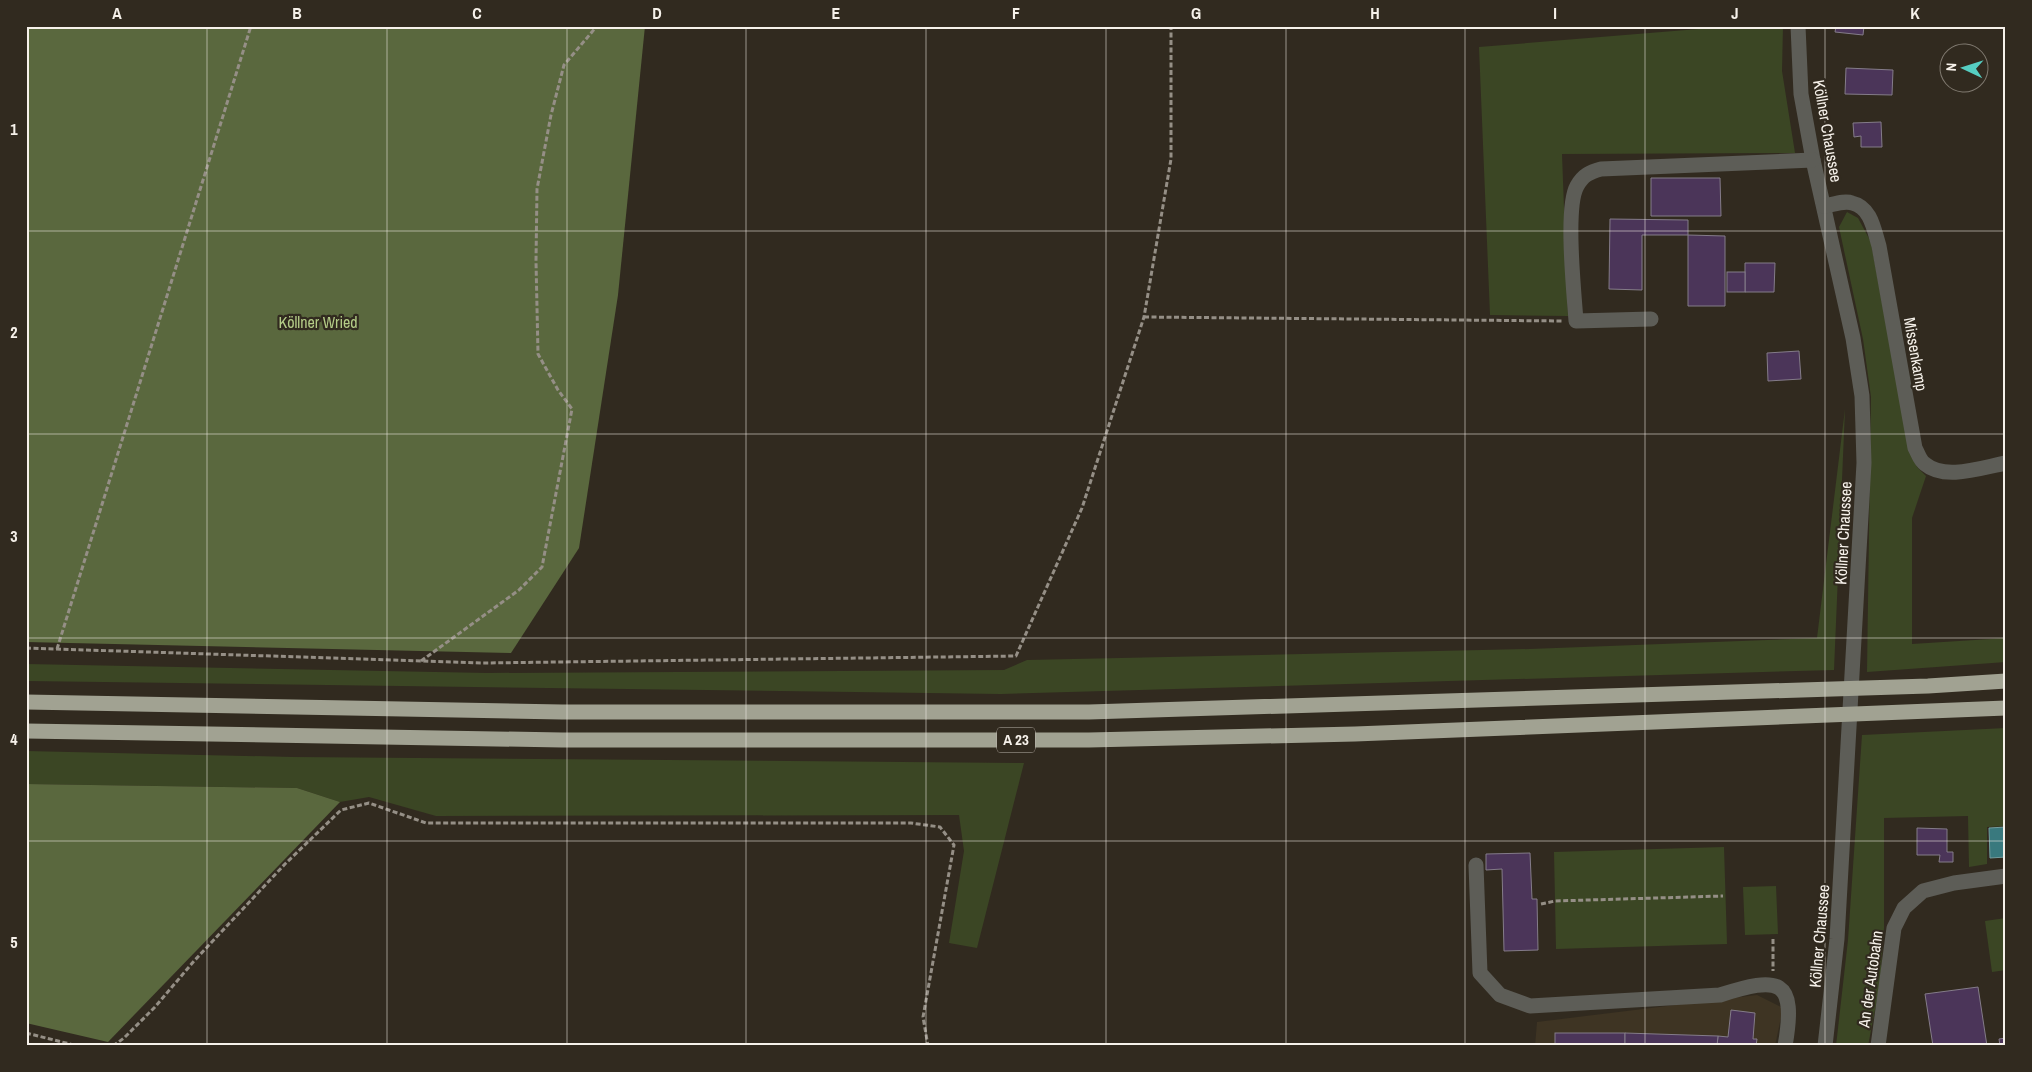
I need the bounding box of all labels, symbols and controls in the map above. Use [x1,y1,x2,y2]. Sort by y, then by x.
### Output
text: A [112,2,122,24]
text: B [292,2,302,24]
text: C [472,2,482,24]
text: D [652,2,662,24]
text: E [832,2,841,24]
text: F [1012,2,1020,24]
text: G [1191,2,1201,24]
text: H [1370,2,1380,24]
text: I [1553,2,1557,24]
text: J [1731,2,1739,24]
text: K [1910,2,1920,24]
north arrow [1940,42,1990,92]
text: N [1942,62,1960,72]
street label: Köllner Chaussee [1808,78,1848,184]
text: 1 [10,118,18,140]
park label: Köllner Wried [278,311,358,333]
street label: Missenkamp [1899,315,1933,393]
text: 2 [10,321,18,343]
street label: Köllner Chaussee [1829,481,1857,585]
text: 3 [10,525,18,547]
text: 4 [10,728,18,750]
road number: A 23 [997,728,1035,752]
street label: Köllner Chaussee [1804,883,1834,989]
street label: An der Autobahn [1852,929,1888,1030]
text: 5 [10,931,18,953]

